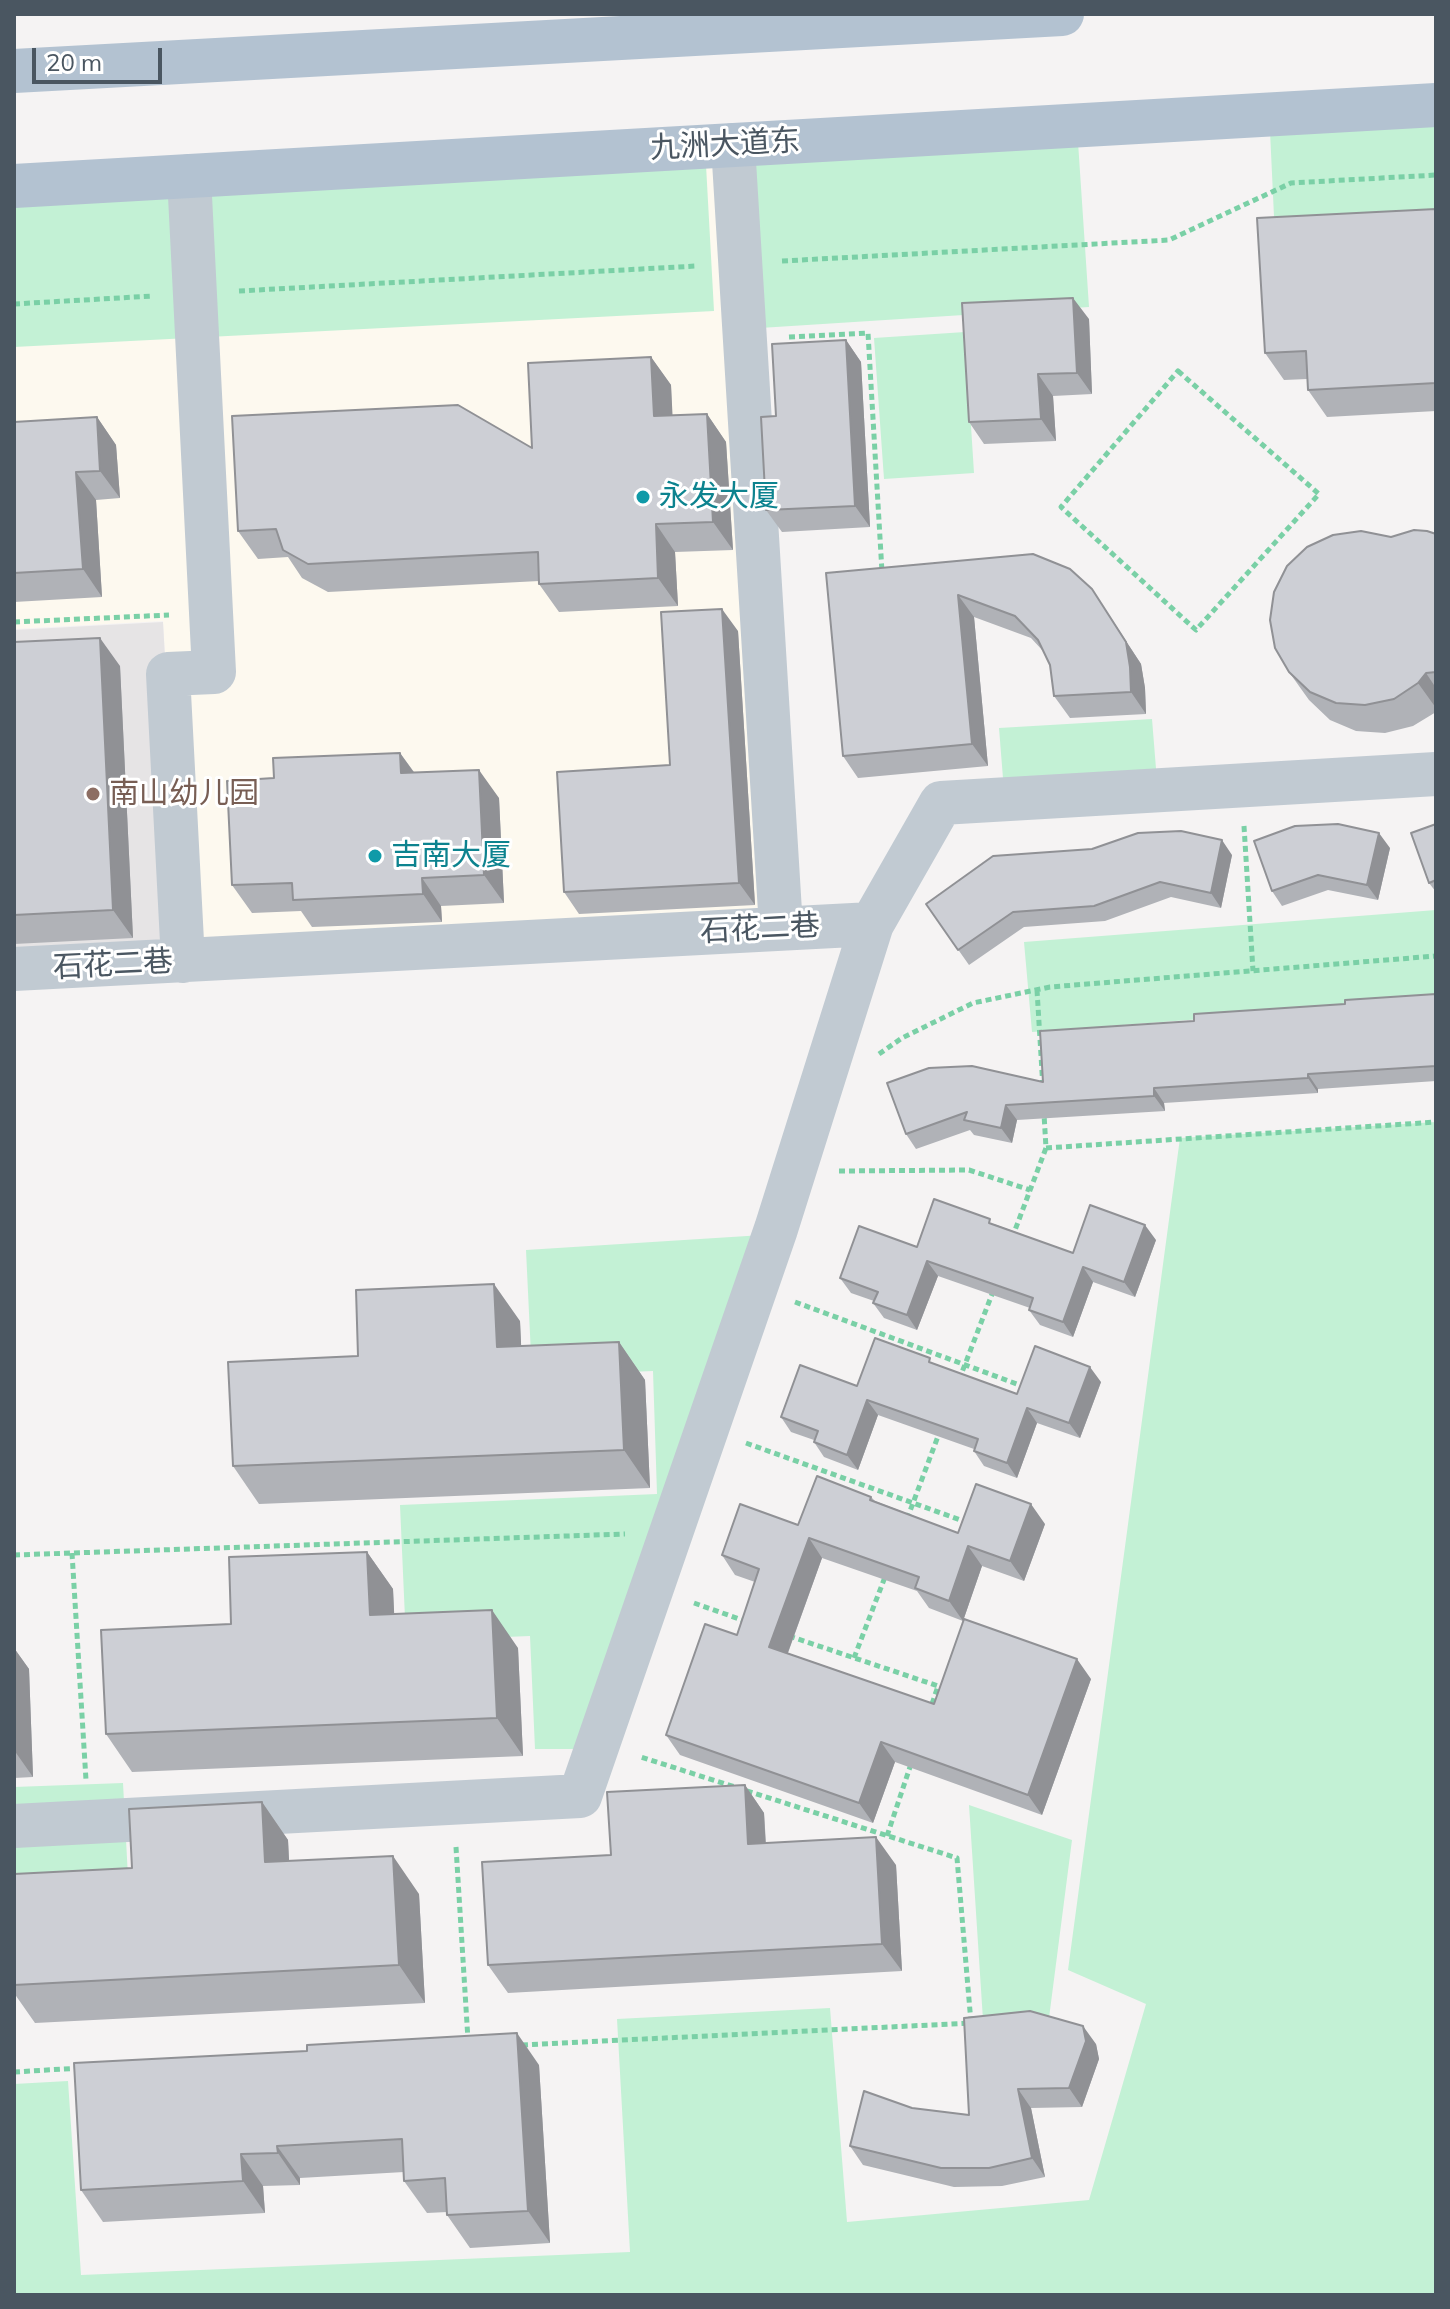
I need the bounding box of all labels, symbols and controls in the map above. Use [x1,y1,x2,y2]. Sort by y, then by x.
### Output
scale bar [36,32,166,82]
text: 20 m [46,47,102,77]
street label: 九洲大道东 [649,123,801,167]
place label: 永发大厦 [659,479,779,515]
marker: 永发大厦 [634,488,652,506]
place label: 南山幼儿园 [109,776,259,812]
marker: 南山幼儿园 [84,785,102,803]
place label: 吉南大厦 [391,838,511,874]
marker: 吉南大厦 [366,847,384,865]
street label: 石花二巷 [699,908,821,950]
street label: 石花二巷 [52,944,174,986]

